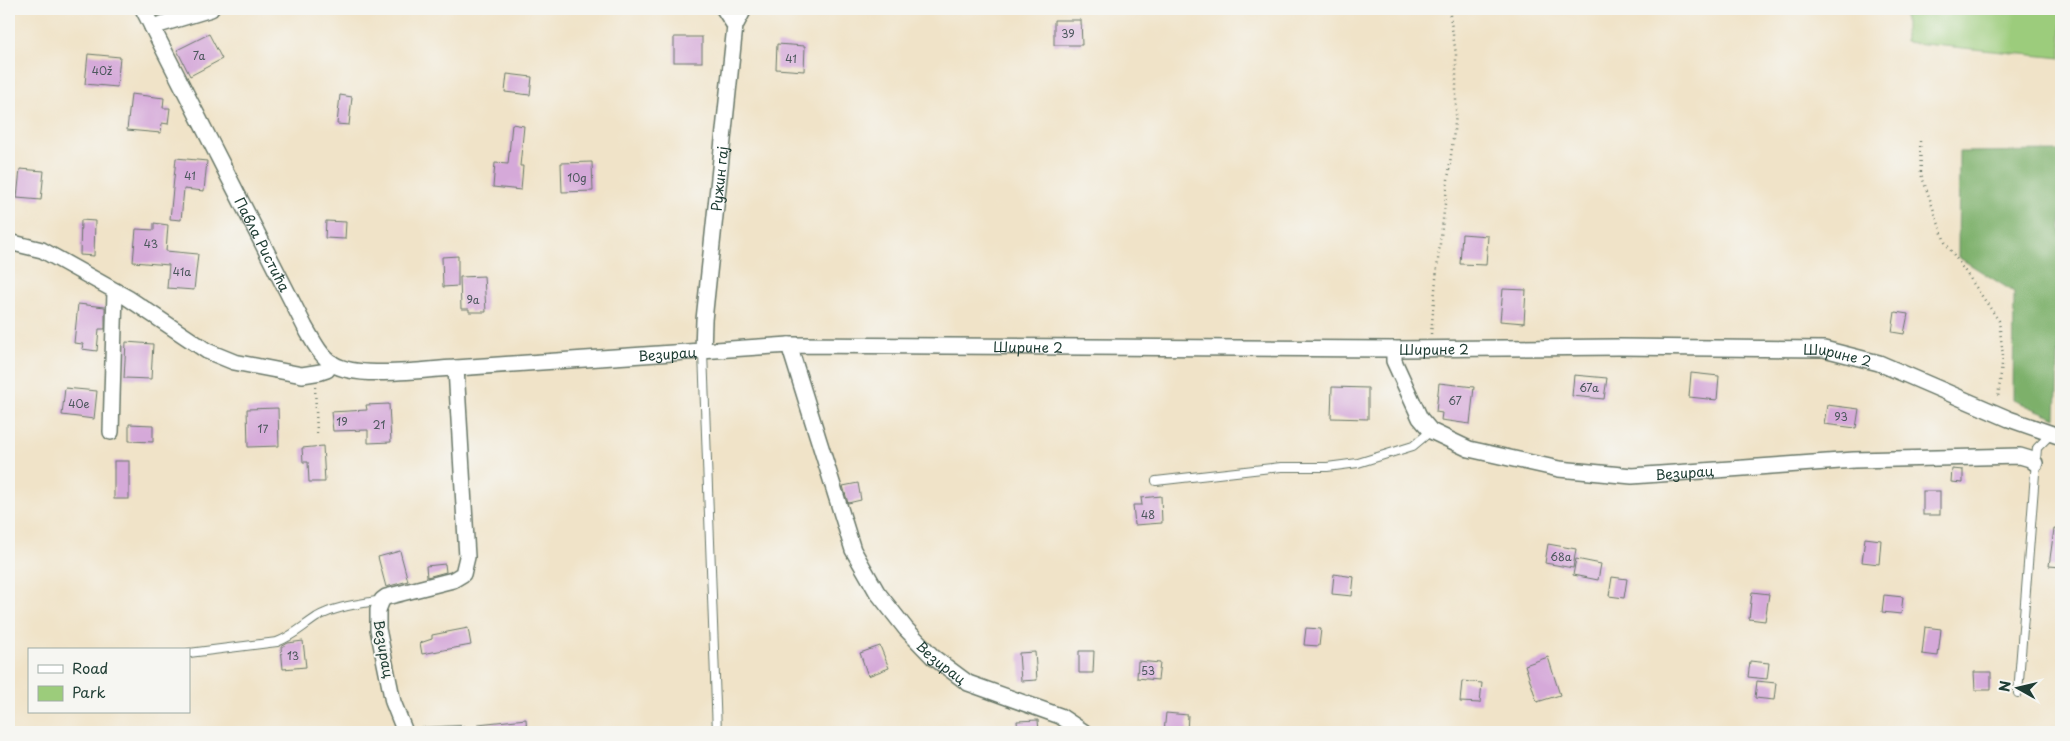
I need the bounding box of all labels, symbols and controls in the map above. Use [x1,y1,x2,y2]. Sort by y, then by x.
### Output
house number: 39 [1061,25,1075,42]
house number: 7a [193,47,205,64]
house number: 41 [785,50,797,67]
house number: 40ž [92,62,112,79]
street label: Ружин гај [705,145,733,213]
house number: 41 [184,167,196,184]
house number: 10g [567,169,587,186]
street label: Павла Ристића [230,193,296,295]
house number: 43 [144,235,158,252]
house number: 41a [173,263,191,280]
house number: 9a [466,291,480,308]
street label: Ширине 2 [993,336,1063,357]
street label: Ширине 2 [1399,338,1469,359]
street label: Ширине 2 [1803,338,1874,371]
street label: Везирац [637,341,697,366]
house number: 67a [1579,379,1599,396]
house number: 67 [1448,392,1462,409]
house number: 40e [68,395,90,412]
house number: 93 [1834,408,1848,425]
house number: 19 [336,413,348,430]
house number: 21 [373,416,385,433]
house number: 17 [258,420,269,437]
street label: Везирац [1655,460,1715,485]
house number: 48 [1141,506,1155,523]
house number: 68a [1550,548,1572,565]
street label: Везирац [369,618,399,680]
street label: Везирац [912,636,971,689]
house number: 13 [287,647,299,664]
legend [28,648,190,714]
text: Road [72,656,108,679]
house number: 53 [1141,662,1155,679]
north arrow [1992,664,2042,714]
text: N [1993,679,2016,693]
text: Park [72,680,106,703]

